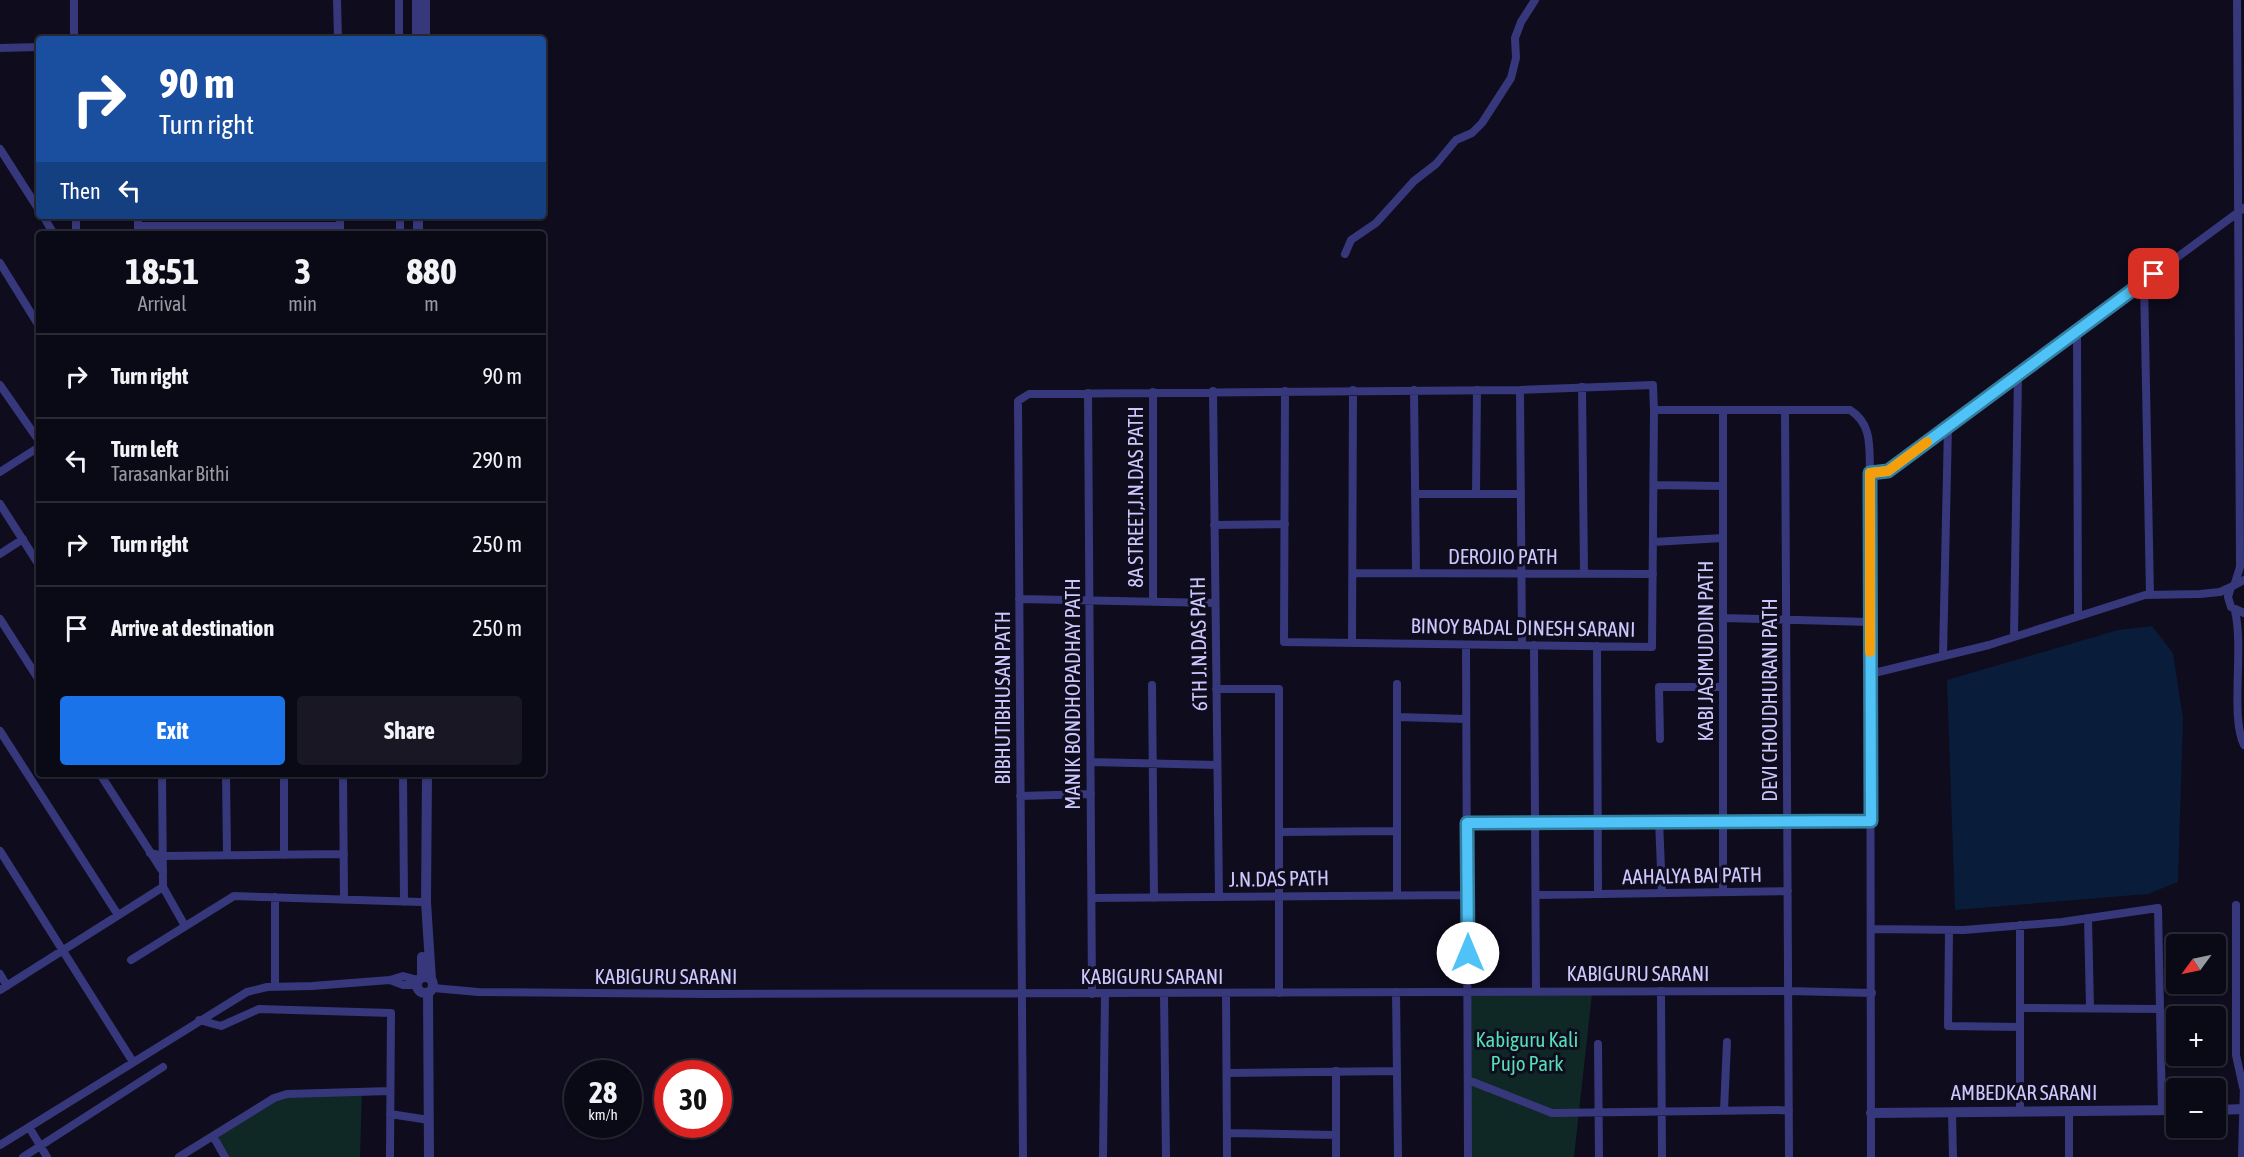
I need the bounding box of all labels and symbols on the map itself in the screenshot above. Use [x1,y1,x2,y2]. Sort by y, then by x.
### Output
pin [2128,248,2179,299]
street label: 8A STREET,J.N.DAS PATH [1123,406,1147,588]
street label: DEROJIO PATH [1448,544,1558,568]
street label: KABI JASIMUDDIN PATH [1693,561,1717,741]
street label: 6TH J.N.DAS PATH [1185,577,1211,711]
street label: MANIK BONDHOPADHAY PATH [1060,578,1084,810]
street label: DEVI CHOUDHURANI PATH [1757,598,1781,802]
street label: BIBHUTIBHUSAN PATH [990,611,1014,785]
street label: BINOY BADAL DINESH SARANI [1410,613,1636,641]
street label: AAHALYA BAI PATH [1622,862,1762,888]
street label: J.N.DAS PATH [1229,865,1329,891]
position arrow [1436,921,1500,985]
north arrow [2166,934,2226,994]
street label: KABIGURU SARANI [1567,961,1709,985]
street label: KABIGURU SARANI [595,964,737,988]
street label: KABIGURU SARANI [1081,964,1223,988]
park label: Kabiguru Kali Pujo Park [1476,1027,1578,1075]
speed limit sign: 30 [654,1060,732,1138]
street label: AMBEDKAR SARANI [1951,1080,2097,1104]

